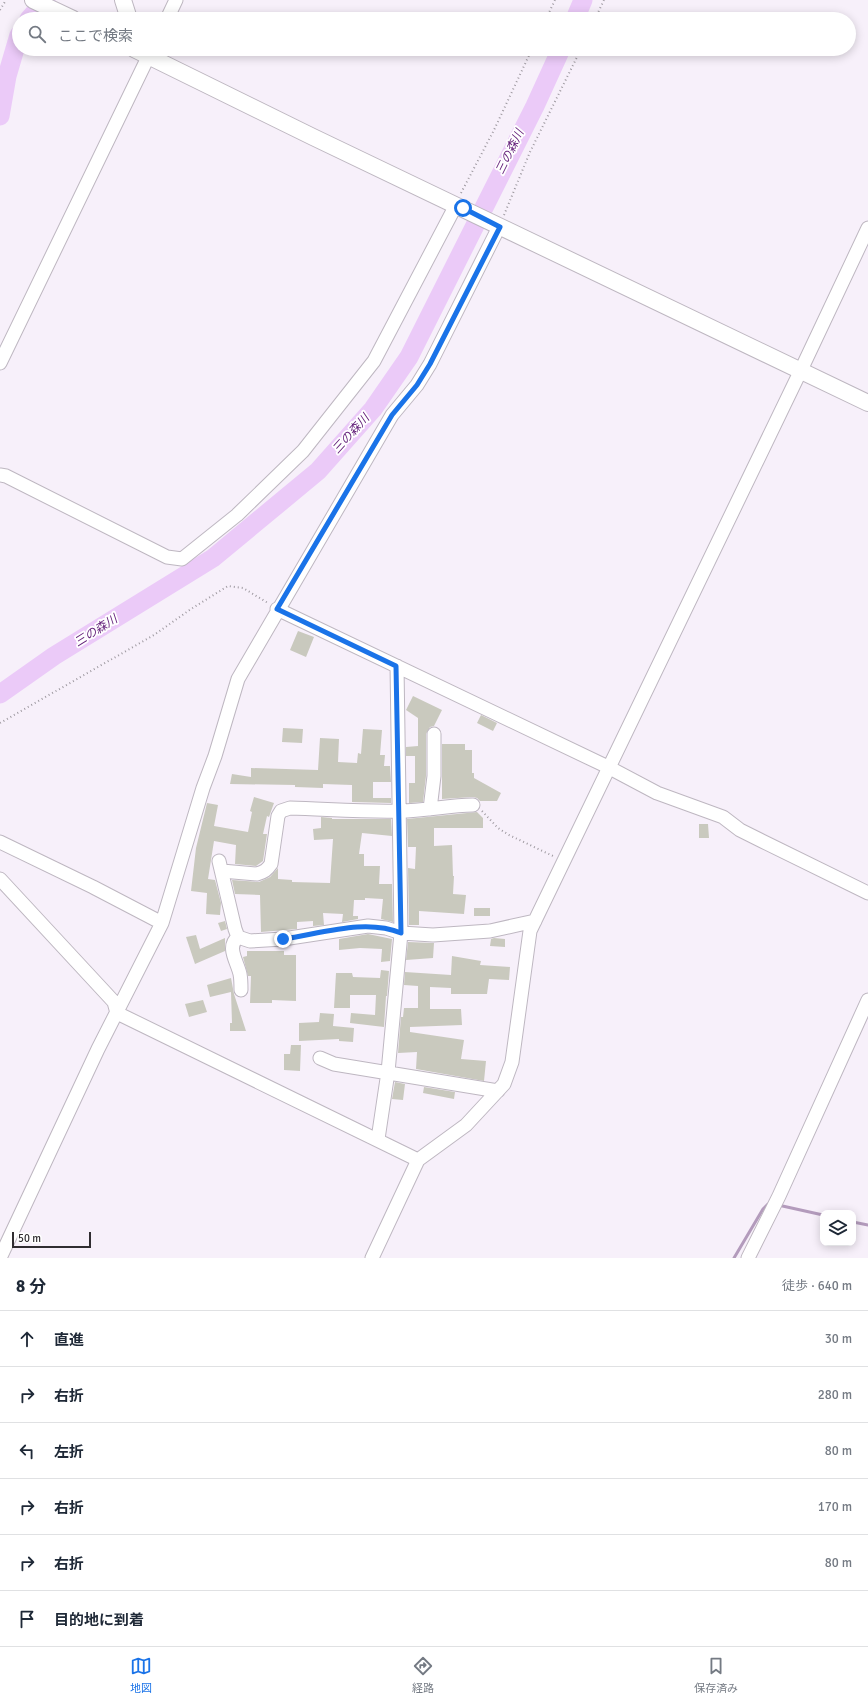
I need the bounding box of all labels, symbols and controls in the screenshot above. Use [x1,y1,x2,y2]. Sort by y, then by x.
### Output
search box [12,12,856,56]
icon: search [26,23,48,45]
text: ここで検索 [58,27,133,45]
water label: 三の森川 [493,125,528,177]
route start [454,199,472,217]
water label: 三の森川 [329,410,374,457]
water label: 三の森川 [72,611,122,650]
route end [274,930,292,948]
map controls [820,1210,856,1246]
button: layers [820,1210,856,1246]
scale bar [12,1230,91,1249]
text: 50 m [18,1232,41,1245]
text: 8 分 [16,1276,46,1297]
text: 徒歩 · 640 m [782,1278,852,1294]
icon: ahead [16,1328,38,1350]
text: 直進 [54,1331,84,1349]
text: 30 m [825,1331,852,1347]
icon: right [16,1384,38,1406]
text: 右折 [54,1387,84,1405]
text: 280 m [818,1387,852,1403]
icon: left [16,1440,38,1462]
text: 左折 [54,1443,84,1461]
text: 80 m [825,1443,852,1459]
icon: right [16,1496,38,1518]
text: 右折 [54,1499,84,1517]
text: 170 m [818,1499,852,1515]
icon: right [16,1552,38,1574]
text: 右折 [54,1555,84,1573]
text: 80 m [825,1555,852,1571]
icon: arrive [16,1608,38,1630]
text: 目的地に到着 [54,1611,144,1629]
tab: 地図 [130,1655,152,1695]
tab: 経路 [412,1655,434,1695]
tab: 保存済み [694,1655,738,1695]

